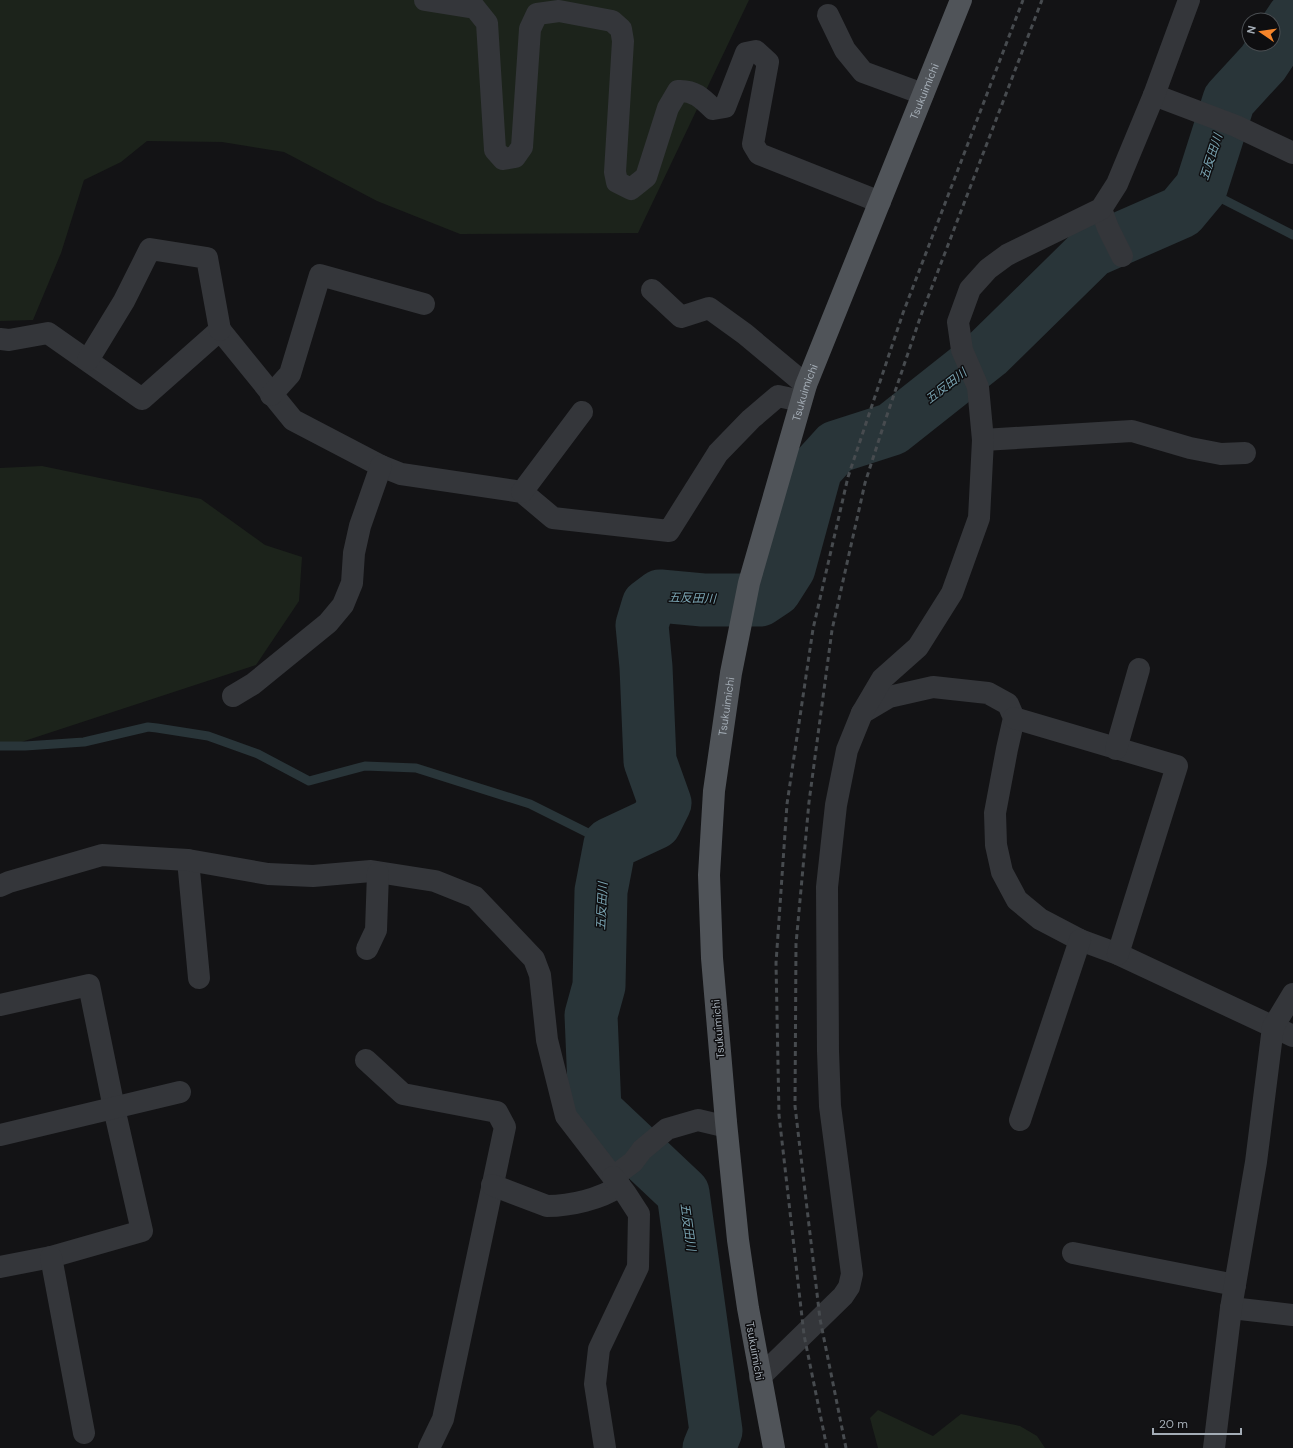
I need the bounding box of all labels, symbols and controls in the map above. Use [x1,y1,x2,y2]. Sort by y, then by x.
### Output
north arrow [1241,12,1281,52]
text: N [1244,24,1259,35]
street label: Tsukuimichi [907,61,942,122]
water label: 五反田川 [1196,130,1227,182]
street label: Tsukuimichi [789,362,821,423]
water label: 五反田川 [922,364,971,407]
water label: 五反田川 [668,589,718,607]
street label: Tsukuimichi [715,676,737,737]
water label: 五反田川 [593,880,611,930]
street label: Tsukuimichi [708,999,728,1059]
water label: 五反田川 [677,1202,700,1254]
street label: Tsukuimichi [743,1321,767,1381]
scale bar [1153,1410,1241,1436]
text: 20 m [1159,1416,1188,1432]

